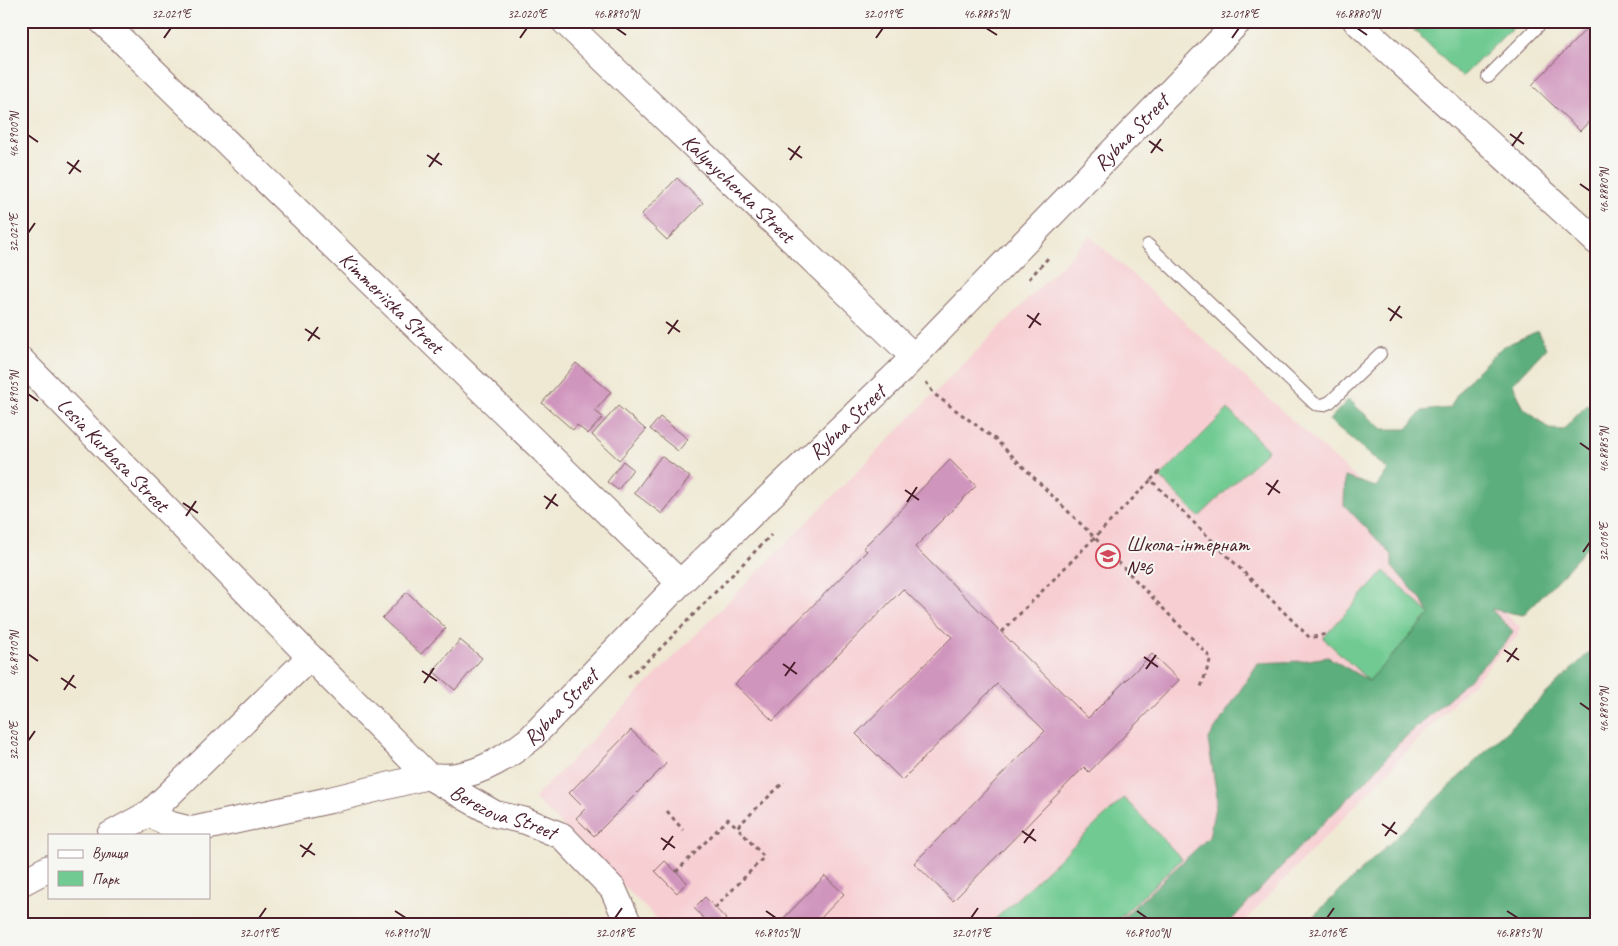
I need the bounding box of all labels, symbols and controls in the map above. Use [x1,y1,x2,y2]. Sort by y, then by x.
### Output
text: 32.021°E [151,6,192,22]
text: 32.020°E [507,6,548,22]
text: 46.8890°N [593,6,640,22]
text: 32.019°E [863,6,904,22]
text: 46.8885°N [963,6,1010,22]
text: 32.018°E [1219,6,1260,22]
text: 46.8880°N [1334,6,1381,22]
street label: Rybna Street [1088,86,1176,176]
text: 46.8900°N [6,111,22,158]
street label: Kalynychenka Street [677,129,802,250]
text: 46.8880°N [1596,167,1612,214]
text: 32.021°E [6,212,22,253]
street label: Kimmeriiska Street [334,246,451,361]
text: 46.8905°N [6,370,22,417]
street label: Rybna Street [803,377,893,465]
street label: Lesia Kurbasa Street [52,392,176,519]
text: 46.8885°N [1596,426,1612,473]
text: 32.016°E [1596,521,1612,562]
place label: Школа-інтернат №6 [1126,531,1250,581]
school or university icon: Школа-інтернат №6 [1095,543,1121,569]
text: 46.8910°N [6,630,22,677]
street label: Rybna Street [518,661,606,751]
text: 46.8890°N [1596,686,1612,733]
text: 32.020°E [6,720,22,761]
street label: Berezova Street [445,778,563,846]
legend [48,834,210,898]
text: Вулиця [92,844,129,863]
text: Парк [92,870,120,889]
text: 32.019°E [239,925,280,941]
text: 46.8910°N [383,925,430,941]
text: 32.018°E [595,925,636,941]
text: 46.8905°N [753,925,800,941]
text: 32.017°E [951,925,992,941]
text: 46.8900°N [1124,925,1171,941]
text: 32.016°E [1307,925,1348,941]
text: 46.8895°N [1495,925,1542,941]

